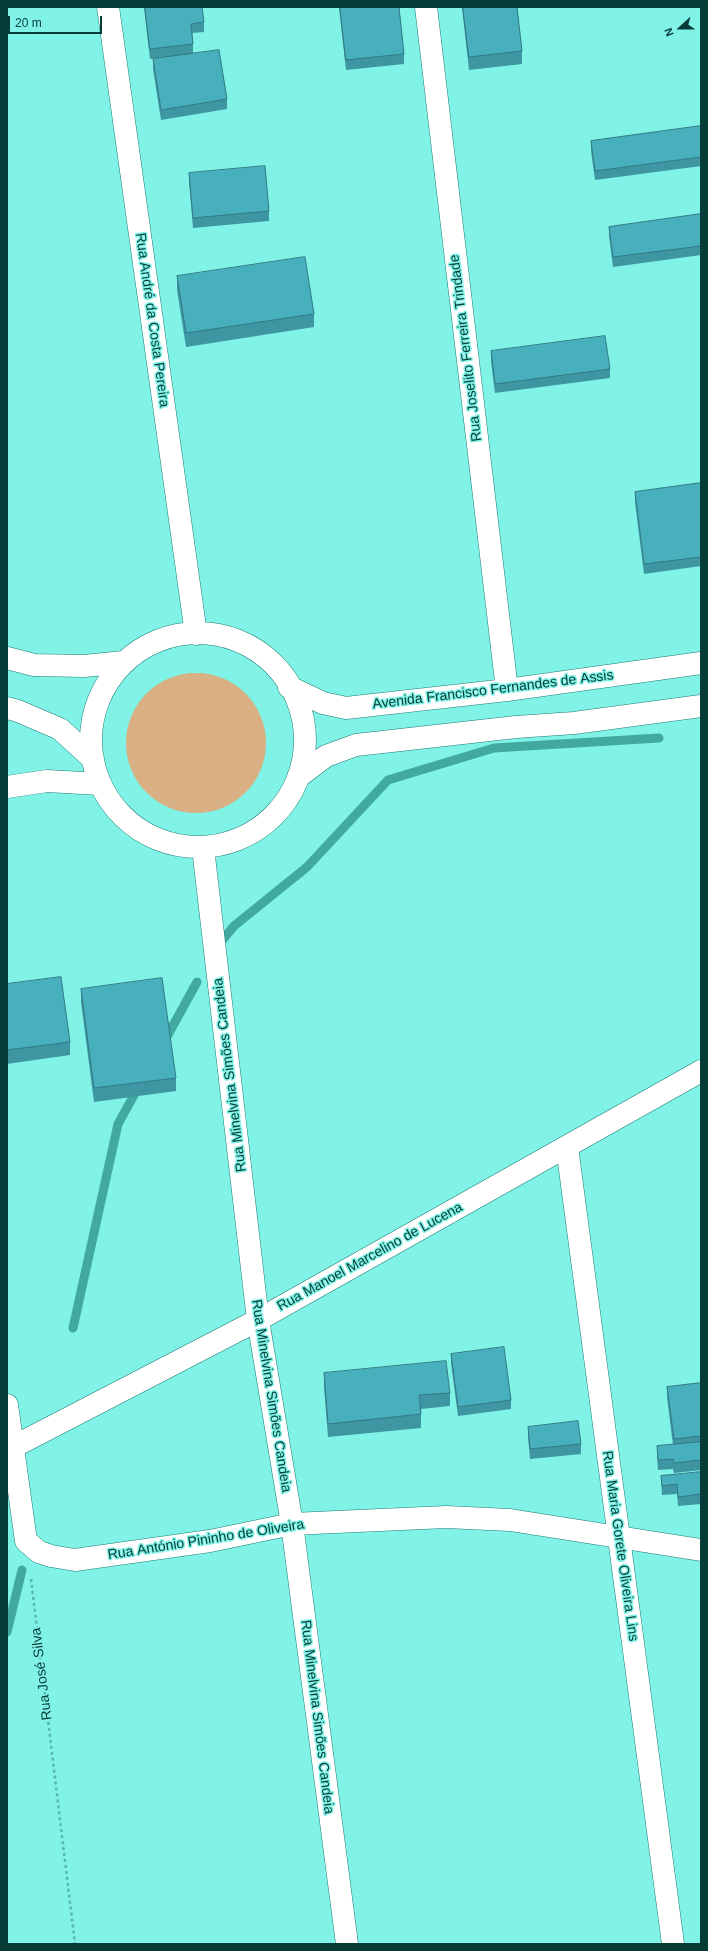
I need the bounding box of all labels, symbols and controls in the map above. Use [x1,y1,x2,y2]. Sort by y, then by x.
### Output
scale bar [10,8,104,34]
north arrow [660,8,700,48]
text: 20 m [15,16,42,30]
text: N [662,26,676,38]
street label: Rua André da Costa Pereira [131,232,173,408]
street label: Rua Joselito Ferreira Trindade [446,253,486,443]
street label: Avenida Francisco Fernandes de Assis [372,667,614,713]
street label: Rua Minelvina Simões Candeia [210,977,250,1173]
street label: Rua Manoel Marcelino de Lucena [274,1199,466,1315]
street label: Rua Minelvina Simões Candeia [247,1298,295,1494]
street label: Rua Maria Gorete Oliveira Lins [598,1450,642,1642]
street label: Rua António Pininho de Oliveira [107,1516,305,1564]
street label: Rua Minelvina Simões Candeia [297,1619,337,1815]
street label: Rua José Silva [28,1627,56,1721]

